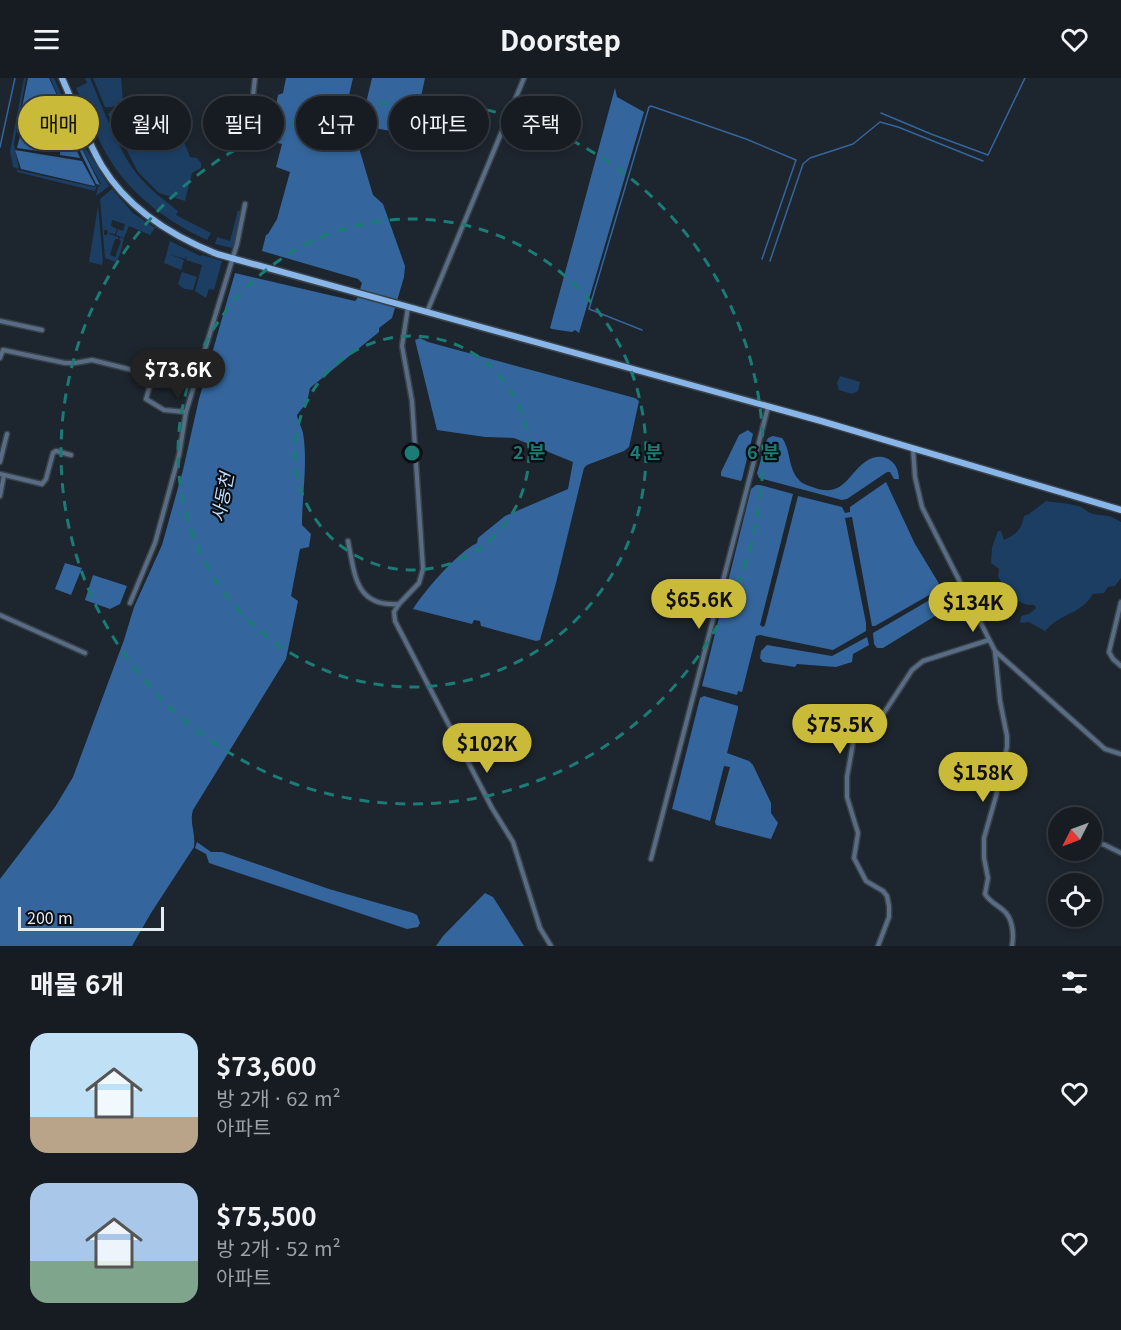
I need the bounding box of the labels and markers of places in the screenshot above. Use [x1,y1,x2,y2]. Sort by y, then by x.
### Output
pin: $73.6K [129,349,227,400]
centre of rings [402,443,422,463]
pin: $65.6K [650,579,748,630]
pin: $134K [931,582,1015,633]
pin: $75.5K [791,704,889,755]
pin: $102K [445,723,529,774]
pin: $158K [941,752,1025,803]

